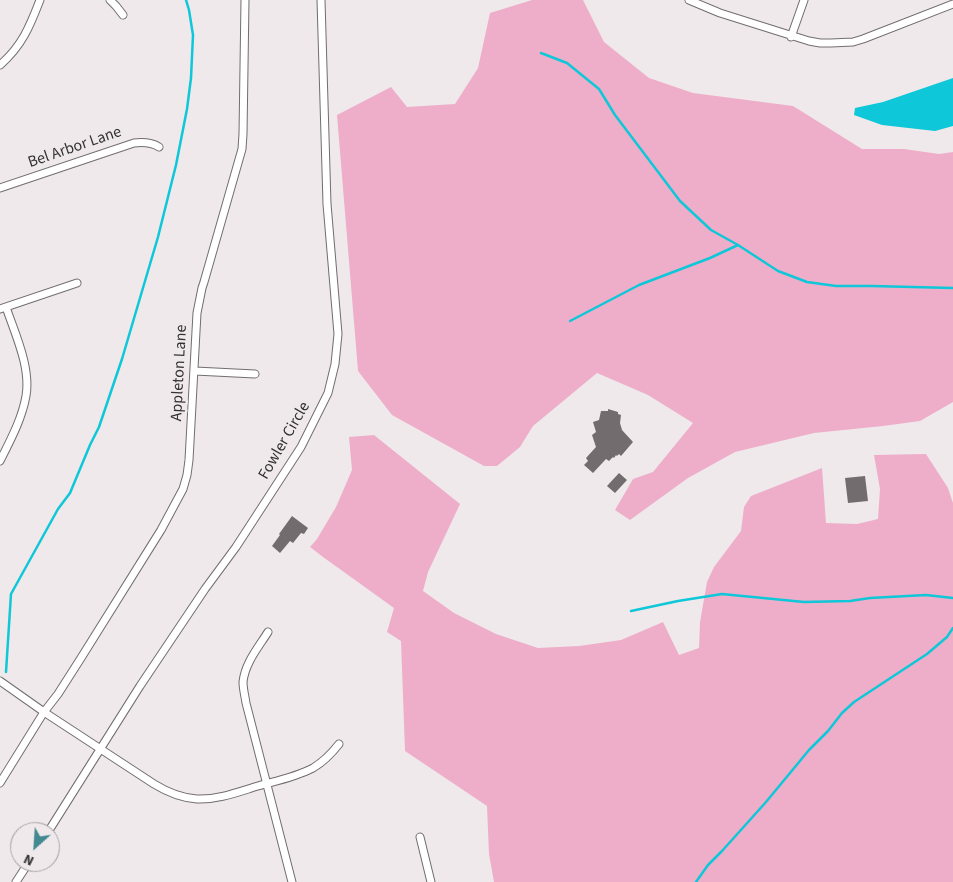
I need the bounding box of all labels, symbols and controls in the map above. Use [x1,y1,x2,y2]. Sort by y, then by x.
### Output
street label: Bel Arbor Lane [26,123,124,173]
street label: Appleton Lane [168,324,192,422]
street label: Fowler Circle [255,399,315,483]
north arrow [10,822,60,872]
text: N [20,849,37,871]

